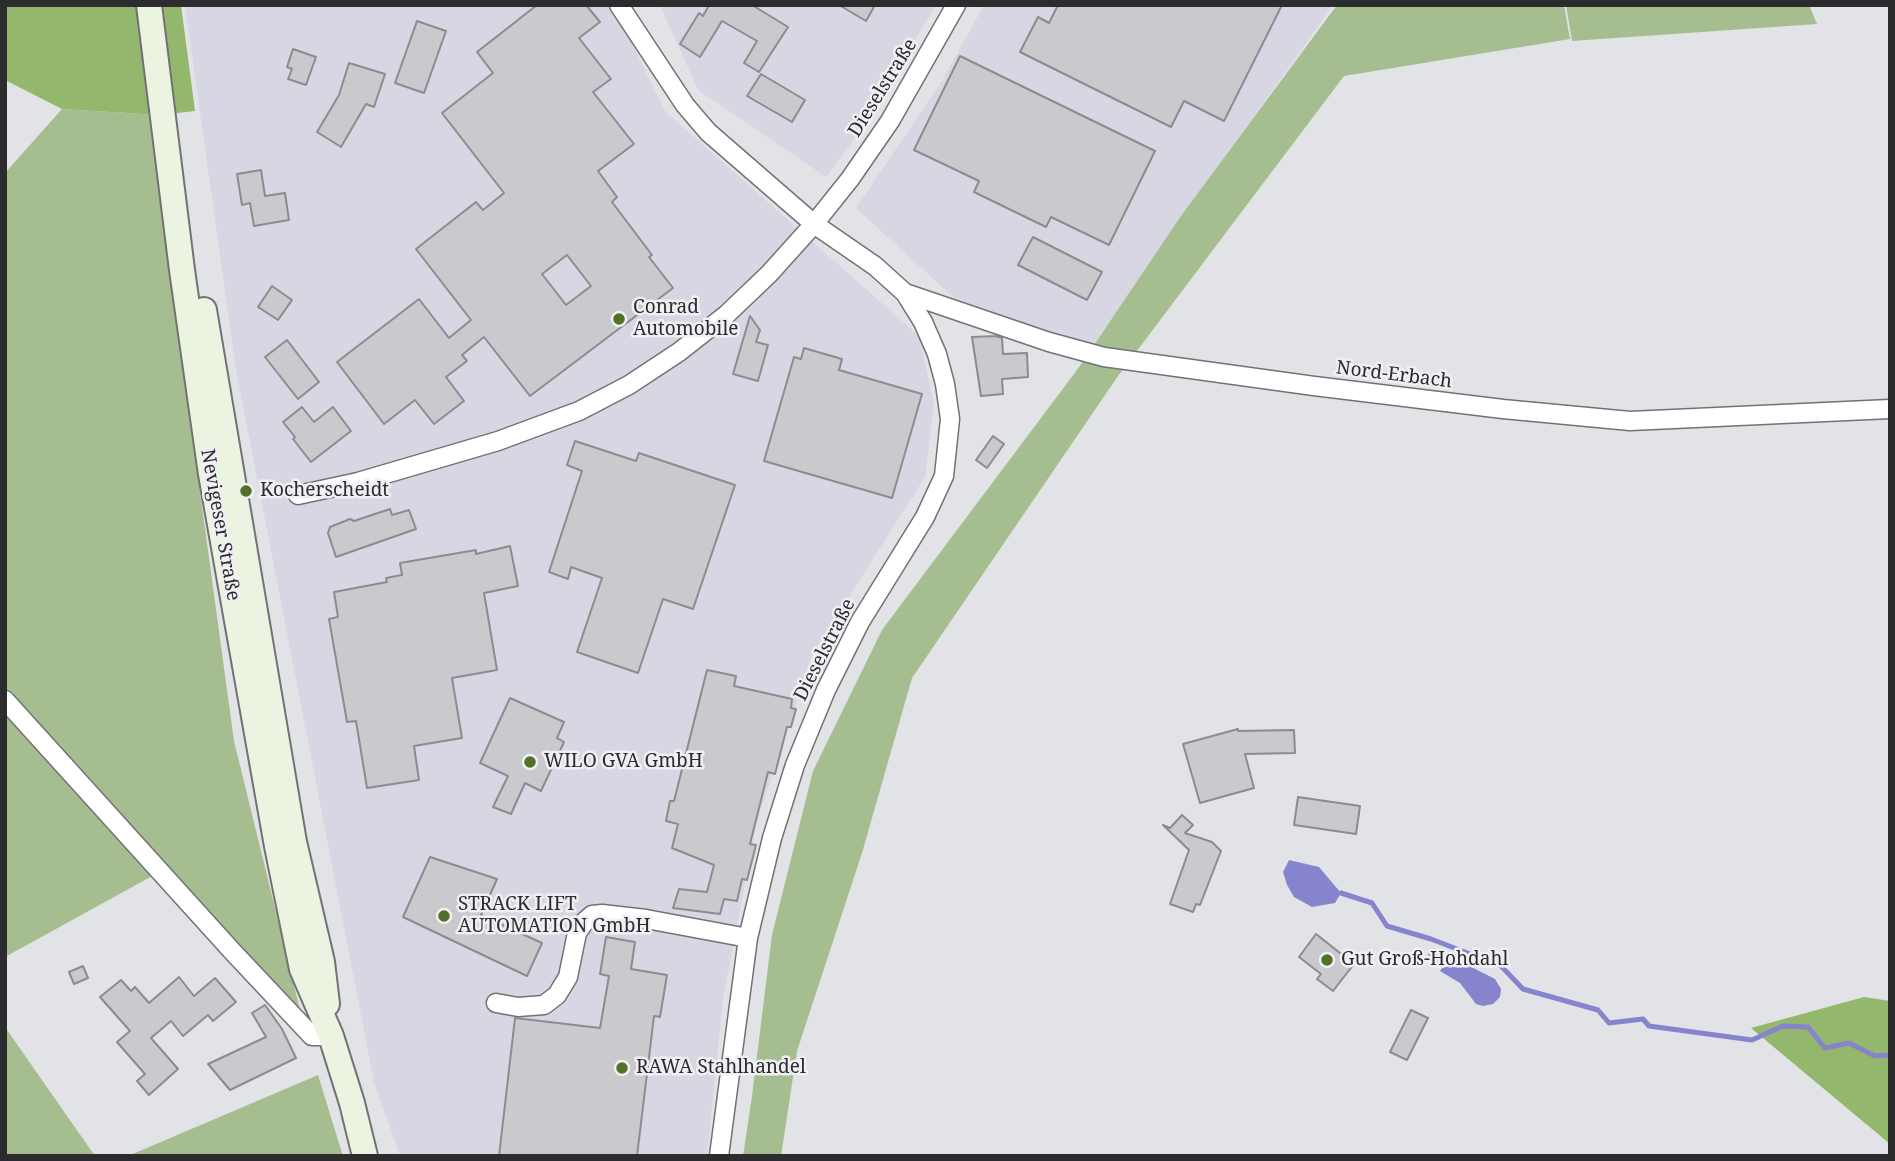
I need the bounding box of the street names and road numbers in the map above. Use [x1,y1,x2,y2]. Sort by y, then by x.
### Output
street label: Dieselstraße [844,35,922,141]
street label: Nord-Erbach [1335,357,1453,393]
street label: Nevigeser Straße [195,447,245,603]
street label: Dieselstraße [789,595,861,705]

